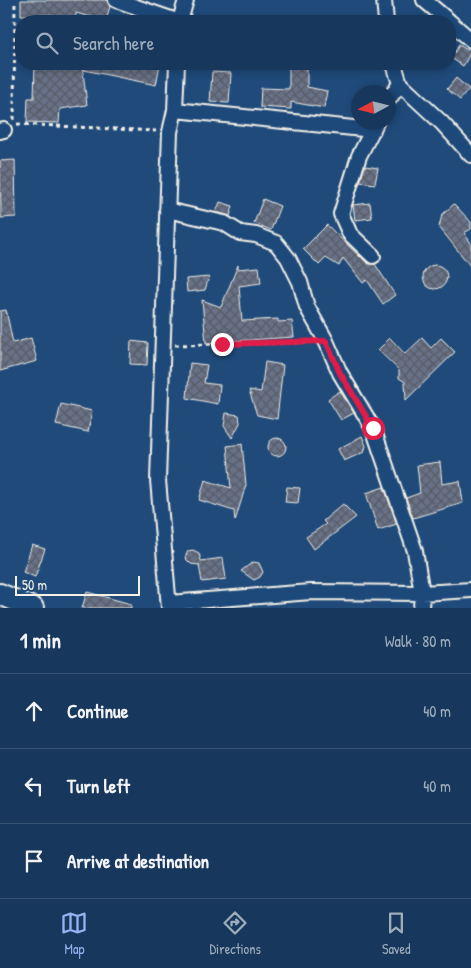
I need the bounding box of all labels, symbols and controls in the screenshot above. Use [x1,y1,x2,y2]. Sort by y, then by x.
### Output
search box [15,15,456,70]
icon: search [33,29,61,57]
text: Search here [73,30,154,56]
north arrow [351,85,396,130]
route end [211,333,234,356]
route start [362,417,385,440]
scale bar [15,573,140,596]
text: 50 m [22,575,47,594]
text: 1 min [20,626,61,655]
text: Walk · 80 m [385,630,451,652]
icon: ahead [20,697,48,725]
text: Continue [67,698,128,724]
text: 40 m [423,700,451,722]
icon: left [20,772,48,800]
text: Turn left [67,773,130,799]
text: 40 m [423,775,451,797]
icon: arrive [20,847,48,875]
text: Arrive at destination [67,848,209,874]
tab: Map [60,909,88,958]
tab: Directions [209,909,261,958]
tab: Saved [382,909,411,958]

